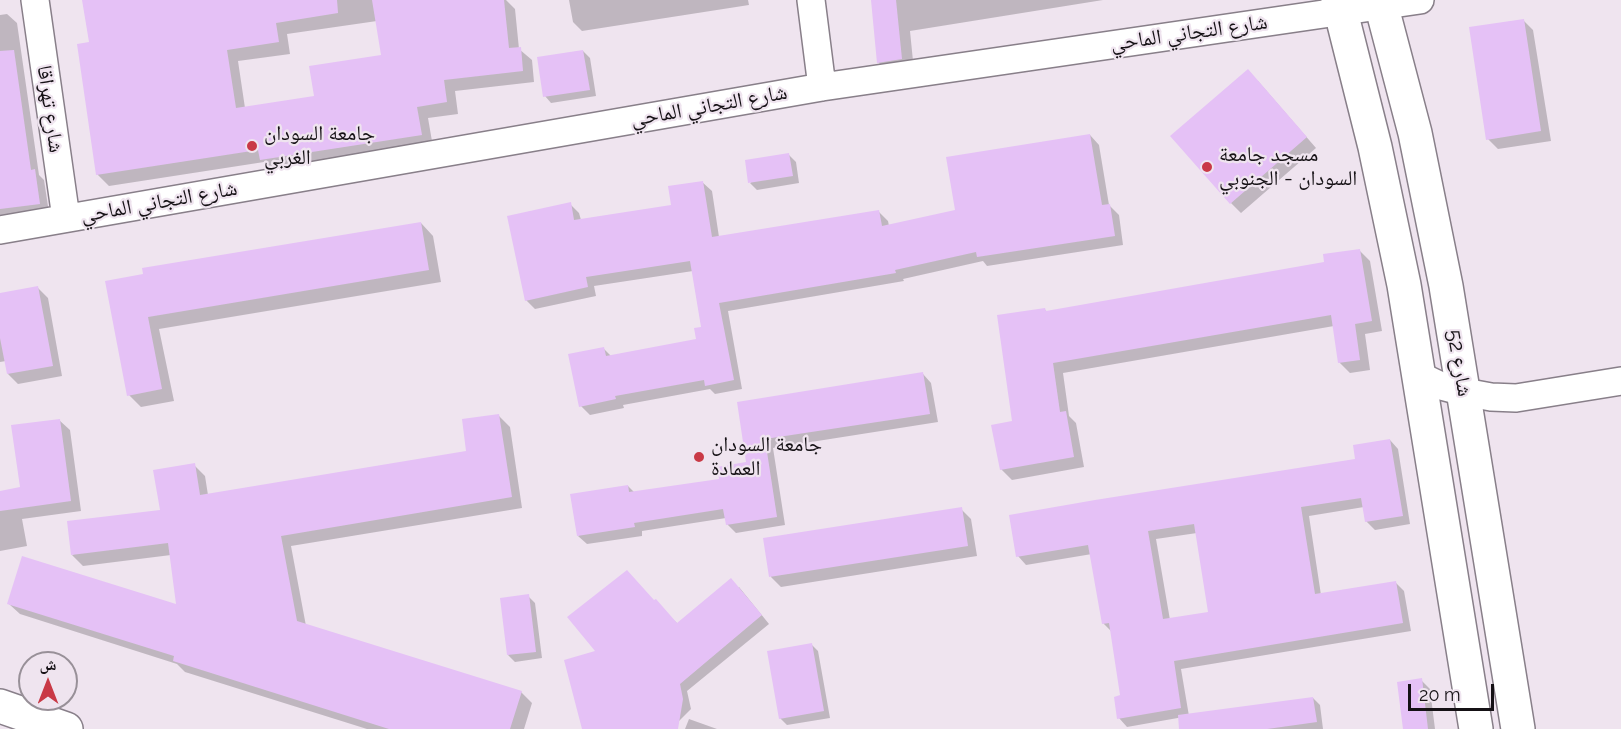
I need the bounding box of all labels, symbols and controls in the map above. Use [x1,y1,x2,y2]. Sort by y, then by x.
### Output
street label: شارع التجاني الماحي [1109,10,1269,56]
street label: شارع تهراقا [31,64,69,154]
street label: شارع التجاني الماحي [629,80,789,132]
place label: جامعة السودان الغربي [264,121,375,171]
marker: جامعة السودان الغربي [245,139,259,153]
place label: مسجد جامعة السودان - الجنوبي [1219,142,1357,192]
marker: مسجد جامعة السودان - الجنوبي [1200,160,1214,174]
street label: شارع التجاني الماحي [79,176,239,228]
street label: شارع 52 [1441,327,1477,399]
place label: جامعة السودان العمادة [711,432,822,482]
marker: جامعة السودان العمادة [692,450,706,464]
north arrow [18,651,78,711]
text: ش [40,655,56,674]
scale bar [1411,672,1496,710]
text: 20 m [1419,684,1461,705]

